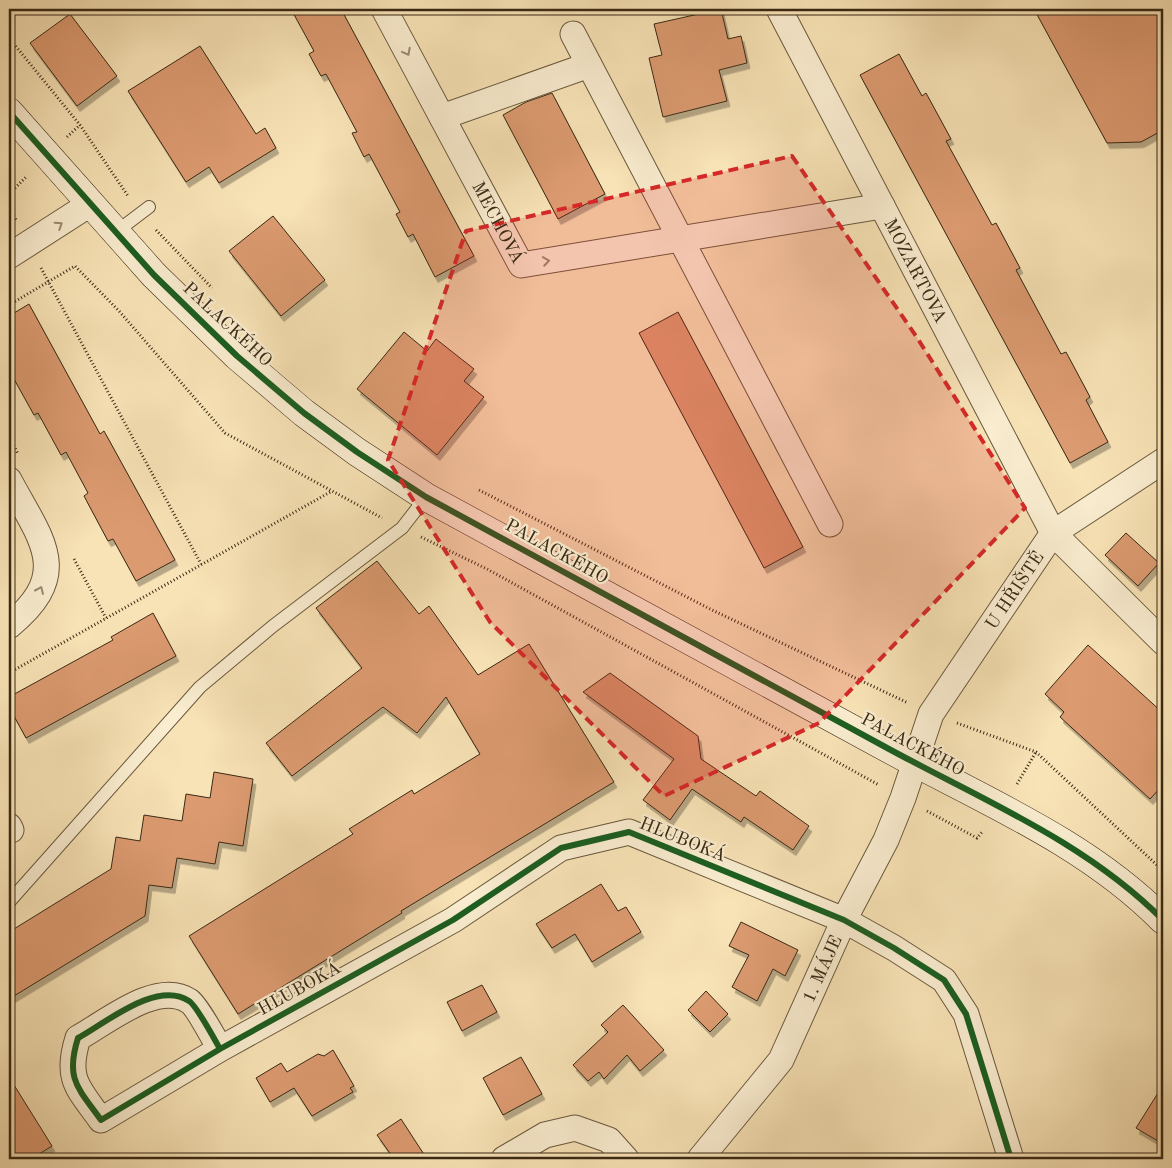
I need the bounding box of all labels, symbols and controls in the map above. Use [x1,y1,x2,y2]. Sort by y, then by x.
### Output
one-way arrow [401,46,411,55]
street label: MECHOVÁ [468,179,530,267]
street label: MOZARTOVA [880,216,950,326]
one-way arrow [54,221,63,231]
one-way arrow [542,257,550,267]
street label: PALACKÉHO [179,276,278,370]
street label: PALACKÉHO [502,513,613,588]
street label: U HŘIŠTĚ [983,546,1048,633]
one-way arrow [34,587,44,596]
street label: PALACKÉHO [858,707,969,780]
street label: HLUBOKÁ [637,811,730,866]
street label: 1. MÁJE [800,933,846,1005]
street label: HLUBOKÁ [253,955,344,1019]

